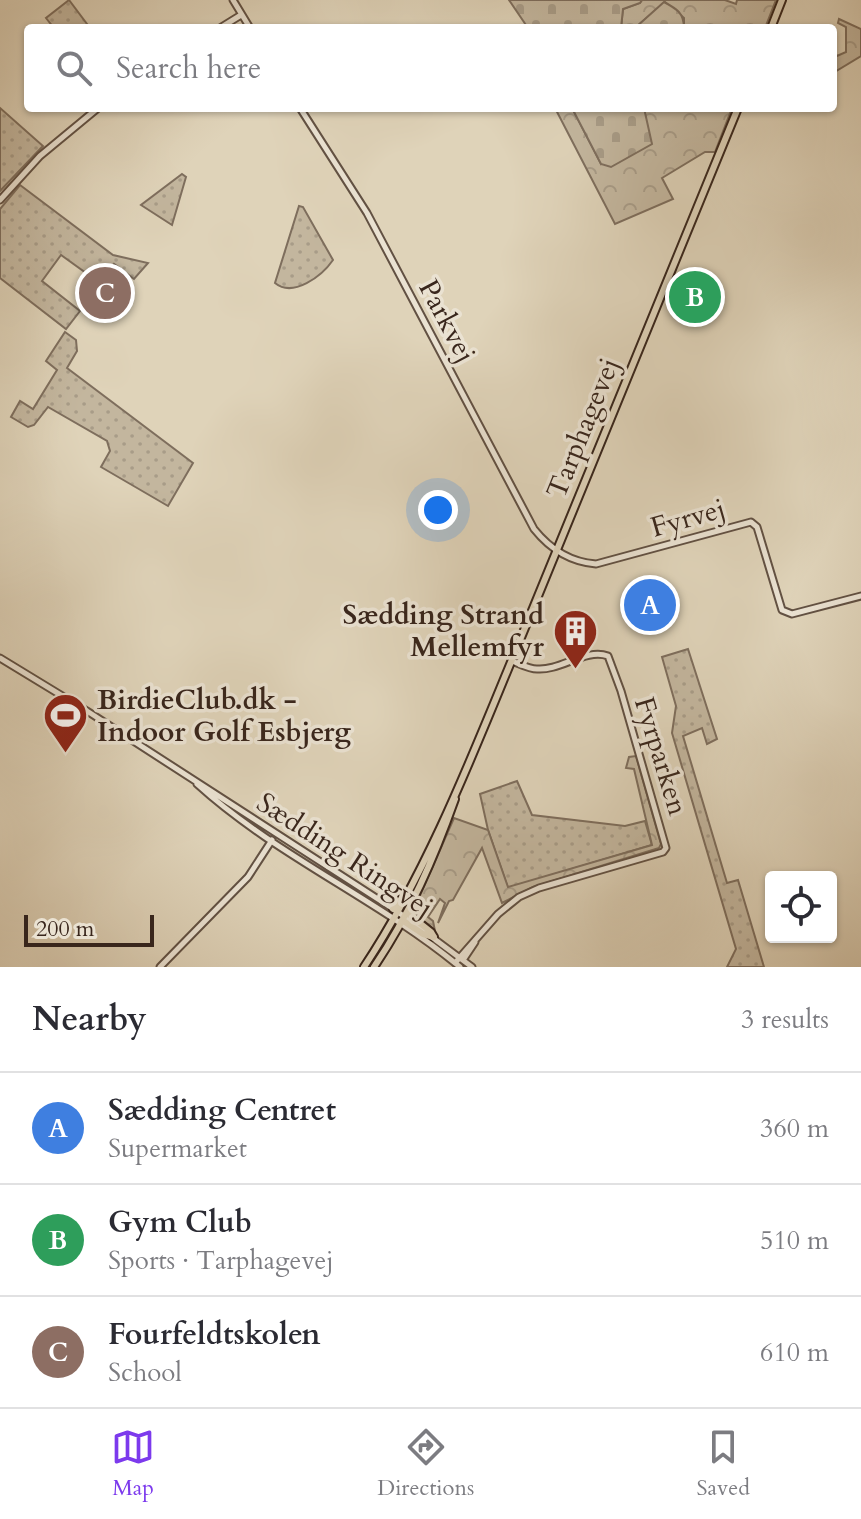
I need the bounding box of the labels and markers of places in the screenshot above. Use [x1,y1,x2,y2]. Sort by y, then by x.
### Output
pin: C [79,263,131,323]
pin: B [669,267,721,327]
pin: A [624,575,676,635]
place label: Sædding Strand Mellemfyr [343,596,545,666]
building icon: Sædding Strand Mellemfyr [551,607,599,670]
place label: BirdieClub.dk - Indoor Golf Esbjerg [97,681,351,751]
sports icon: BirdieClub.dk - Indoor Golf Esbjerg [42,692,90,755]

